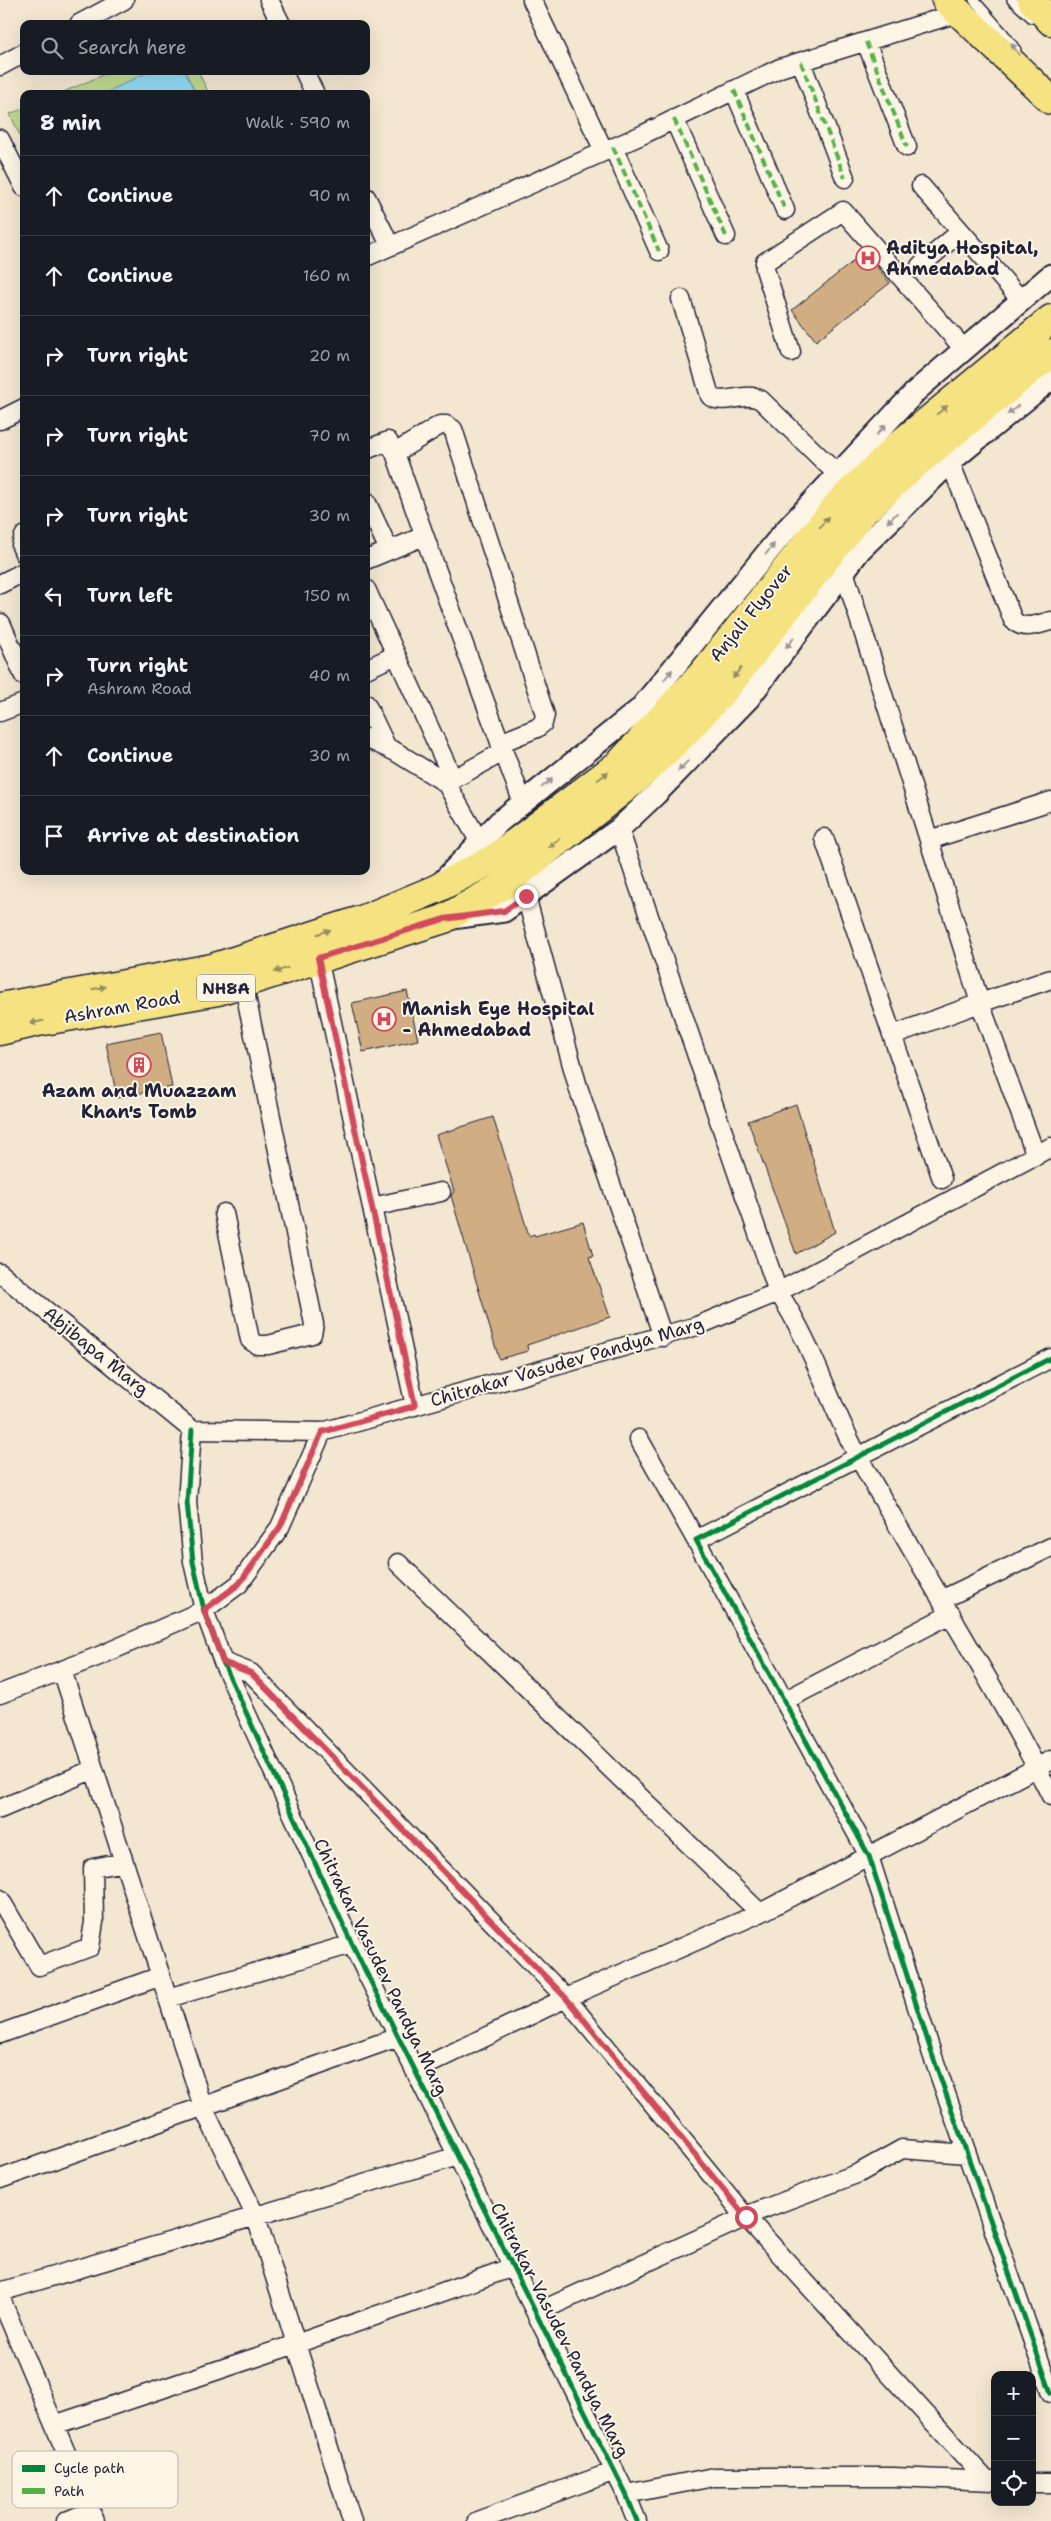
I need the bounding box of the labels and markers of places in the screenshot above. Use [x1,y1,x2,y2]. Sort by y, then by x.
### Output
place label: Aditya Hospital, Ahmedabad [886,236,1038,281]
hospital icon: Aditya Hospital, Ahmedabad [855,245,881,271]
place label: Manish Eye Hospital - Ahmedabad [402,997,595,1042]
hospital icon: Manish Eye Hospital - Ahmedabad [371,1006,397,1032]
building icon: Azam and Muazzam Khan's Tomb [126,1052,152,1078]
place label: Azam and Muazzam Khan's Tomb [42,1079,237,1124]

